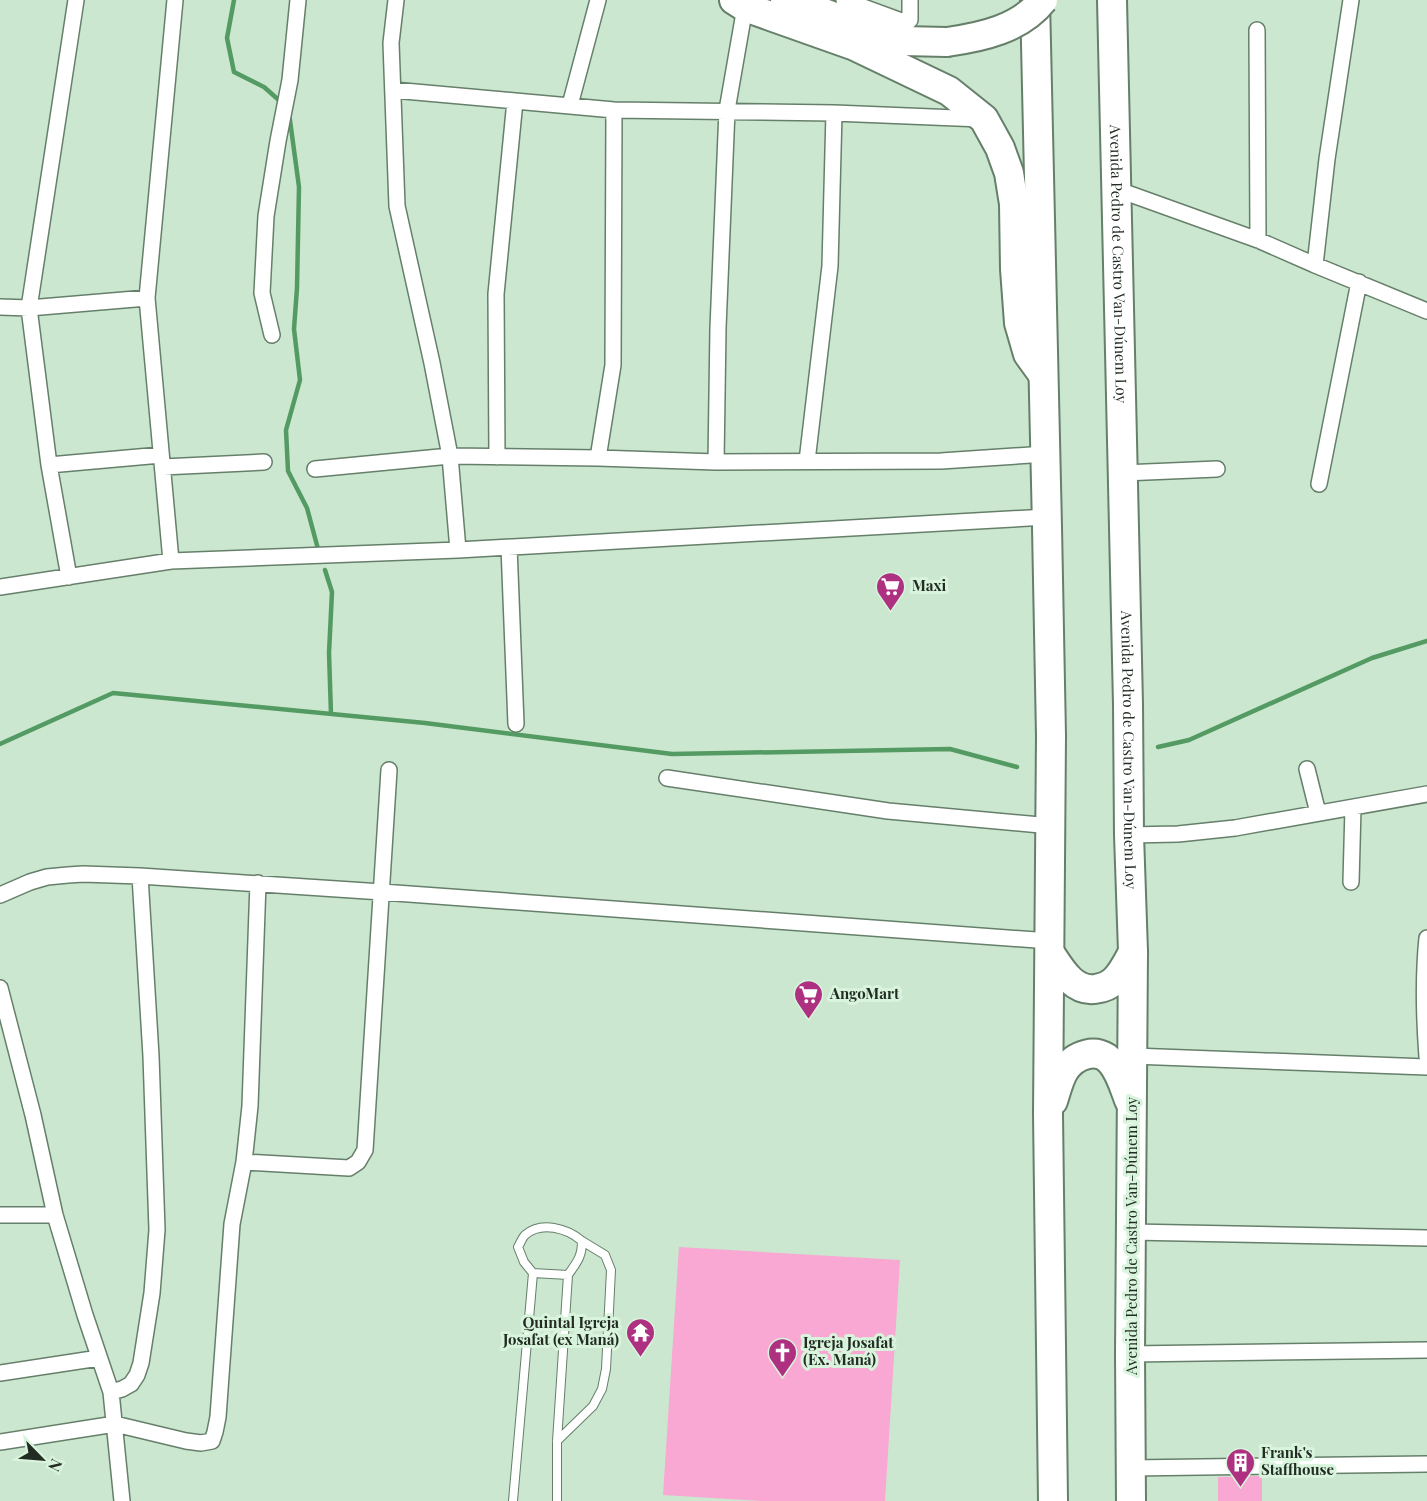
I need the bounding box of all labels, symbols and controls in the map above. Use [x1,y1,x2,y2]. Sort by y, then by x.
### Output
street label: Avenida Pedro de Castro Van-Dúnem Loy [1106,123,1132,404]
supermarket icon: Maxi [875,570,907,612]
place label: Maxi [912,575,947,595]
street label: Avenida Pedro de Castro Van-Dúnem Loy [1117,609,1142,890]
supermarket icon: AngoMart [793,978,825,1020]
place label: AngoMart [829,983,900,1003]
street label: Avenida Pedro de Castro Van-Dúnem Loy [1121,1096,1141,1376]
place label: Quintal Igreja Josafat (ex Maná) [502,1312,619,1349]
temple icon: Quintal Igreja Josafat (ex Maná) [624,1316,656,1358]
place label: Igreja Josafat (Ex. Maná) [803,1332,894,1369]
church icon: Igreja Josafat (Ex. Maná) [766,1336,798,1378]
north arrow [12,1429,72,1489]
place label: Frank's Staffhouse [1261,1442,1335,1479]
building icon: Frank's Staffhouse [1224,1446,1256,1488]
text: N [44,1456,68,1476]

